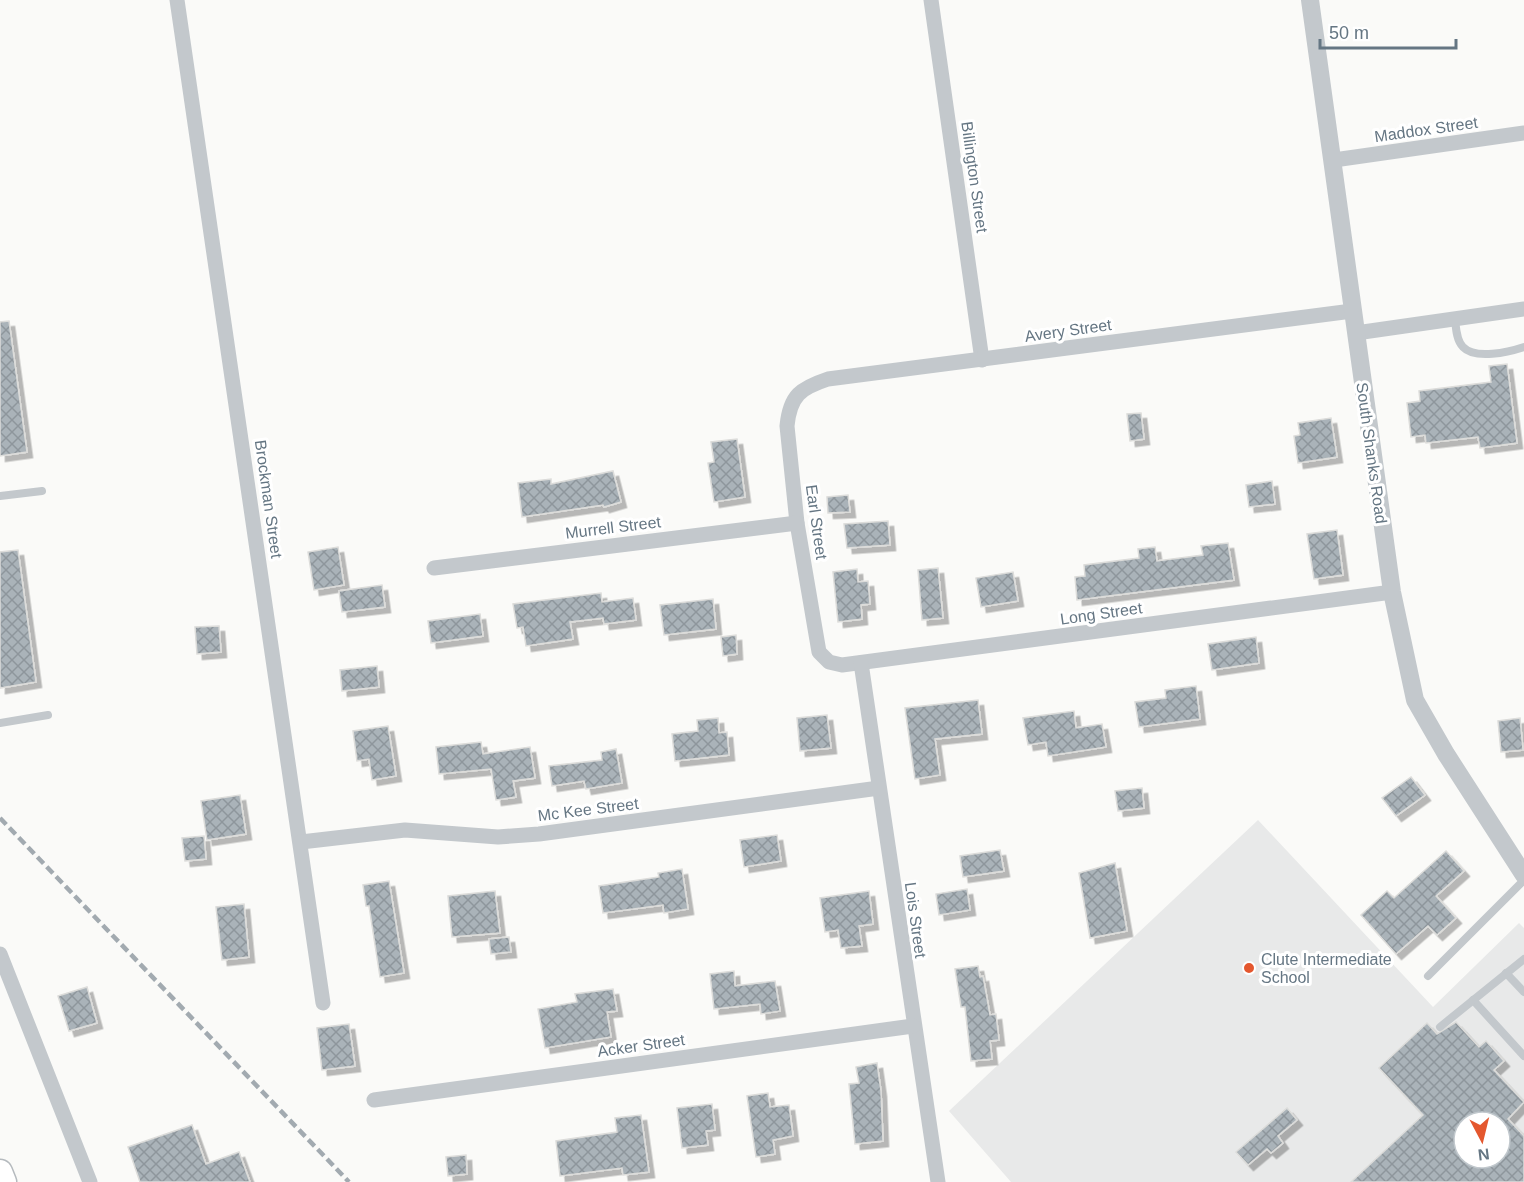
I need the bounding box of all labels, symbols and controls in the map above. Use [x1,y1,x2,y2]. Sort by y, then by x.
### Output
scale bar [1320,12,1456,50]
text: 50 m [1329,23,1369,43]
street label: Maddox Street [1373,114,1479,145]
street label: Billington Street [958,120,991,234]
street label: Avery Street [1023,316,1113,345]
street label: South Shanks Road [1353,381,1390,525]
street label: Brockman Street [252,439,285,560]
street label: Earl Street [803,483,830,561]
street label: Murrell Street [564,513,662,542]
street label: Long Street [1059,599,1144,628]
street label: Mc Kee Street [537,795,640,824]
street label: Lois Street [902,881,929,960]
place label: Clute Intermediate School [1261,951,1392,986]
marker: Clute Intermediate School [1242,961,1256,975]
street label: Acker Street [596,1031,686,1060]
north arrow [1452,1110,1512,1170]
text: N [1477,1145,1491,1164]

